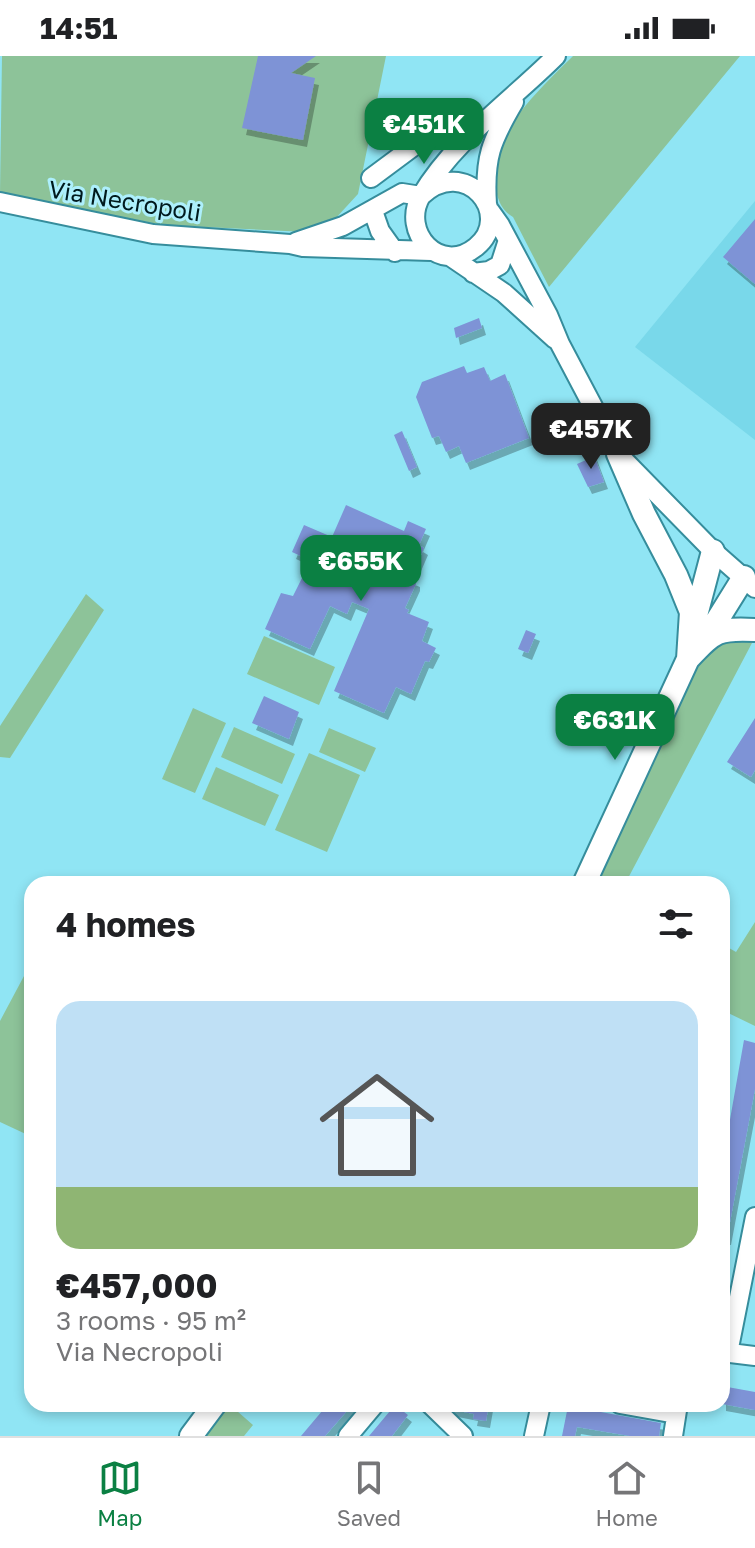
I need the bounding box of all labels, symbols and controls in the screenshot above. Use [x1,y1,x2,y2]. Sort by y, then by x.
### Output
text: 14:51 [40,10,118,46]
pin: €451K [368,98,480,166]
text: €451K [383,108,465,139]
street label: Via Necropoli [47,174,203,226]
pin: €457K [535,403,647,471]
text: €457K [549,413,633,444]
pin: €655K [305,535,417,603]
text: €655K [318,545,404,576]
pin: €631K [559,694,671,762]
text: €631K [574,704,656,735]
icon: filters [654,902,698,946]
text: 4 homes [56,904,196,944]
icon: home [305,1053,449,1197]
text: €457,000 [56,1265,218,1305]
text: 3 rooms · 95 m² [56,1305,246,1336]
text: Via Necropoli [56,1336,223,1367]
tab: Map [97,1456,142,1531]
tab: Saved [337,1456,401,1531]
tab: Home [596,1456,658,1531]

